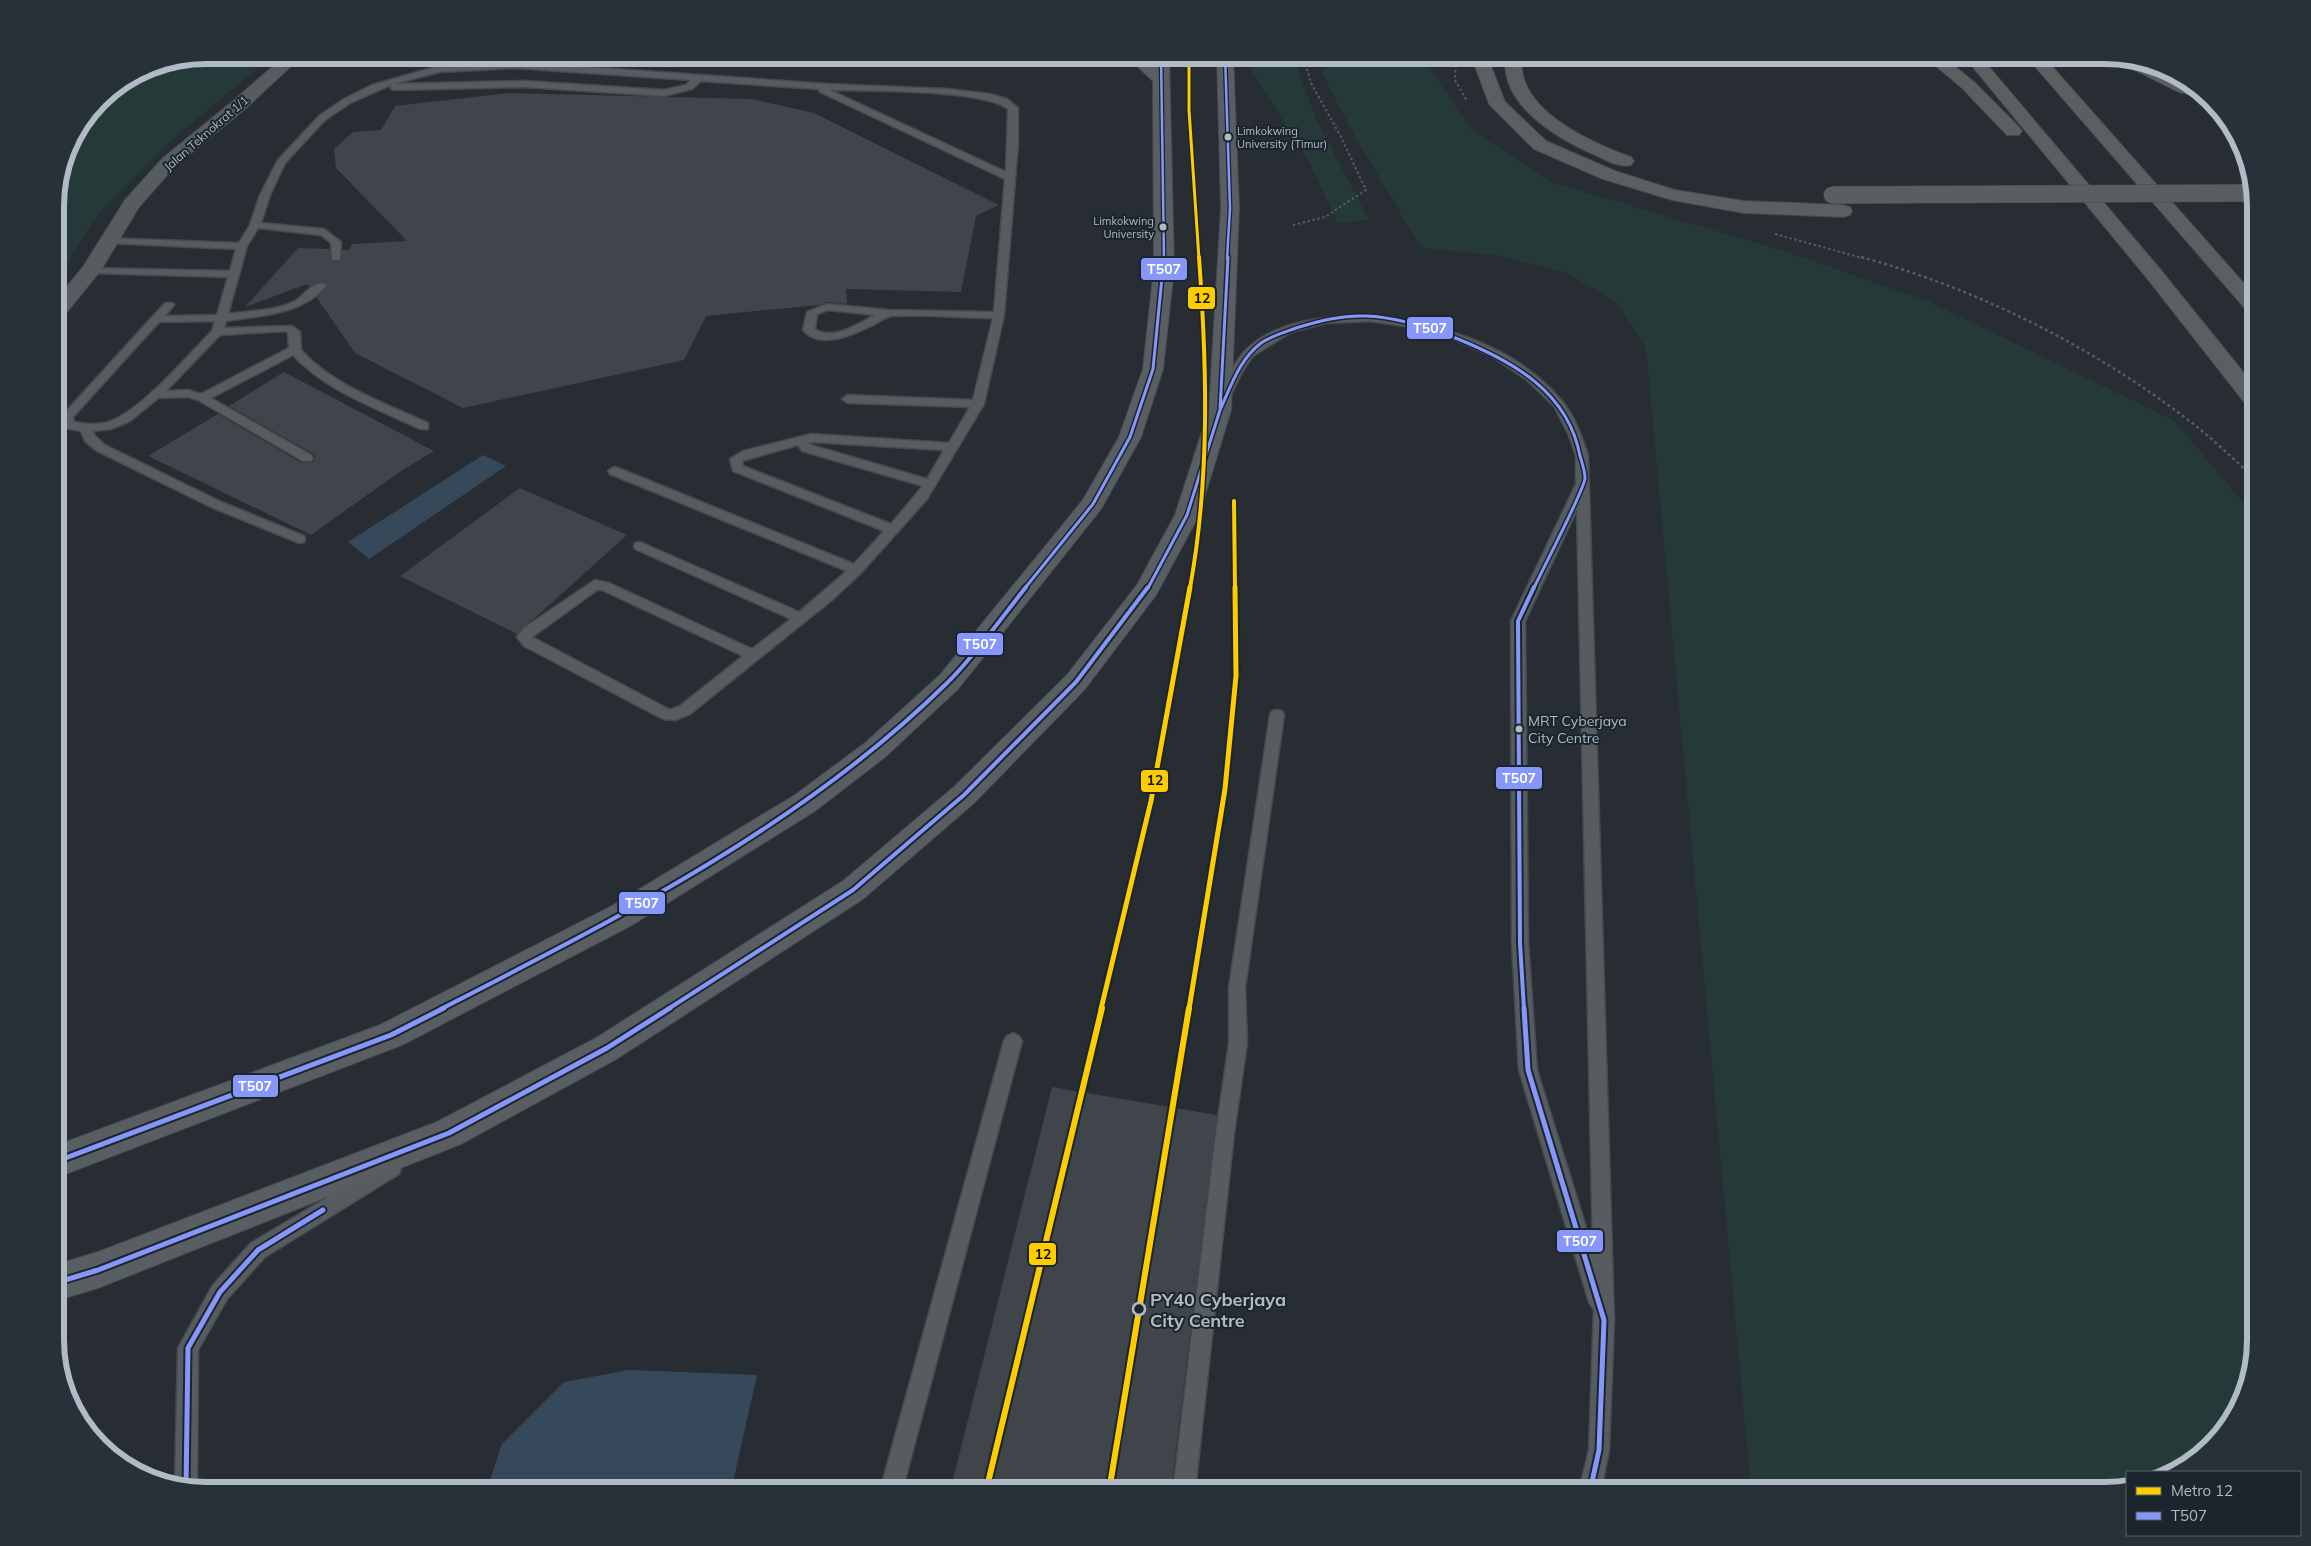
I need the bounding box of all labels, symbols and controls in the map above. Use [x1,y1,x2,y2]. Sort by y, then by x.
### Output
street label: Jalan Teknokrat 1/1 [161,92,251,174]
place label: Limkokwing University (Timur) [1237,124,1327,151]
marker: Limkokwing University (Timur) [1223,132,1233,142]
place label: Limkokwing University [1093,214,1154,241]
marker: Limkokwing University [1158,222,1168,232]
line badge: T507 [1140,257,1188,281]
text: T507 [1147,260,1181,278]
line badge: 12 [1187,286,1216,310]
text: 12 [1194,289,1210,307]
line badge: T507 [1406,316,1454,340]
text: T507 [1413,319,1447,337]
line badge: T507 [956,632,1004,656]
text: T507 [963,635,997,653]
place label: MRT Cyberjaya City Centre [1528,712,1627,747]
marker: MRT Cyberjaya City Centre [1514,724,1524,734]
line badge: T507 [1495,766,1543,790]
line badge: 12 [1140,769,1169,793]
text: T507 [1502,769,1536,787]
text: 12 [1147,771,1163,789]
line badge: T507 [618,891,666,915]
text: T507 [625,894,659,912]
line badge: T507 [232,1074,279,1098]
text: T507 [238,1077,272,1095]
line badge: T507 [1556,1229,1604,1253]
text: T507 [1563,1232,1597,1250]
line badge: 12 [1028,1242,1057,1266]
text: 12 [1035,1245,1051,1263]
place label: PY40 Cyberjaya City Centre [1150,1288,1286,1332]
marker: PY40 Cyberjaya City Centre [1132,1302,1146,1316]
legend [2126,1471,2301,1536]
text: Metro 12 [2171,1481,2233,1500]
text: T507 [2171,1506,2207,1525]

